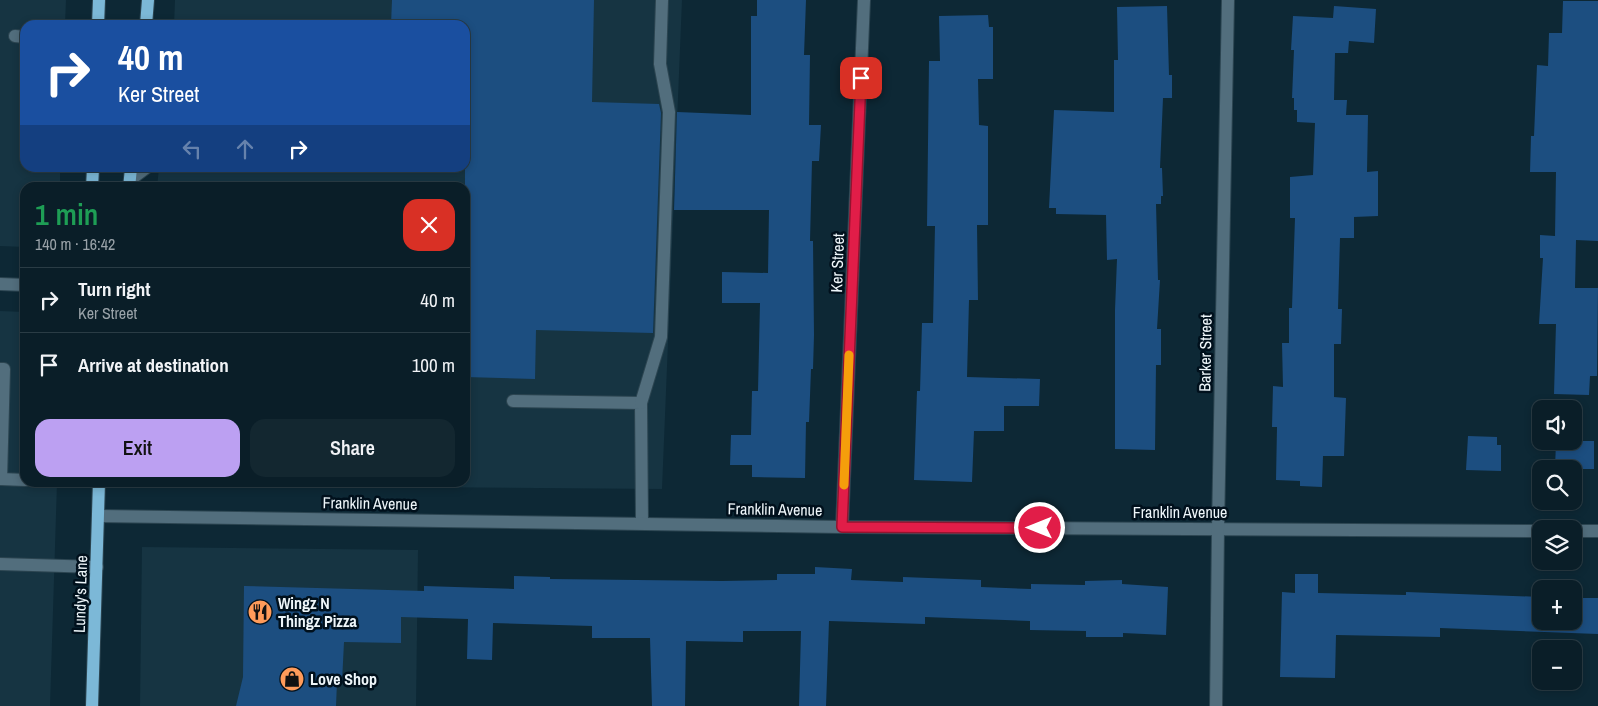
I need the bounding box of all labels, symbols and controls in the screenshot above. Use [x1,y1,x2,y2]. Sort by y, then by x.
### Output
text: 40 m [118,34,183,81]
icon: right [35,40,100,105]
pin [840,57,882,99]
icon: arrive [847,64,875,92]
text: Ker Street [118,79,199,109]
icon: left [178,135,206,163]
icon: ahead [231,135,259,163]
icon: right [284,135,312,163]
text: 1 min [35,194,98,234]
button: close [403,199,455,251]
text: 140 m · 16:42 [35,233,115,255]
street label: Ker Street [825,233,849,293]
text: Turn right [78,276,150,302]
icon: right [35,286,63,314]
text: 40 m [420,287,455,313]
text: Ker Street [78,302,137,324]
street label: Barker Street [1193,314,1217,392]
icon: arrive [35,351,63,379]
text: Arrive at destination [78,352,229,378]
text: 100 m [412,352,455,378]
map controls [1532,400,1582,690]
button: sound [1532,400,1582,450]
button: Exit [35,419,240,477]
button: Share [250,419,455,477]
button: search [1532,460,1582,510]
street label: Franklin Avenue [323,491,417,515]
street label: Franklin Avenue [728,497,822,521]
position arrow [1013,501,1065,553]
street label: Franklin Avenue [1133,501,1227,523]
button: layers [1532,520,1582,570]
street label: Lundy's Lane [68,555,92,633]
button: + [1532,580,1582,630]
place label: Wingz N Thingz Pizza [278,592,357,632]
restaurant icon: Wingz N Thingz Pizza [247,599,273,625]
button: − [1532,640,1582,690]
shop icon: Love Shop [279,666,305,692]
place label: Love Shop [310,668,377,690]

